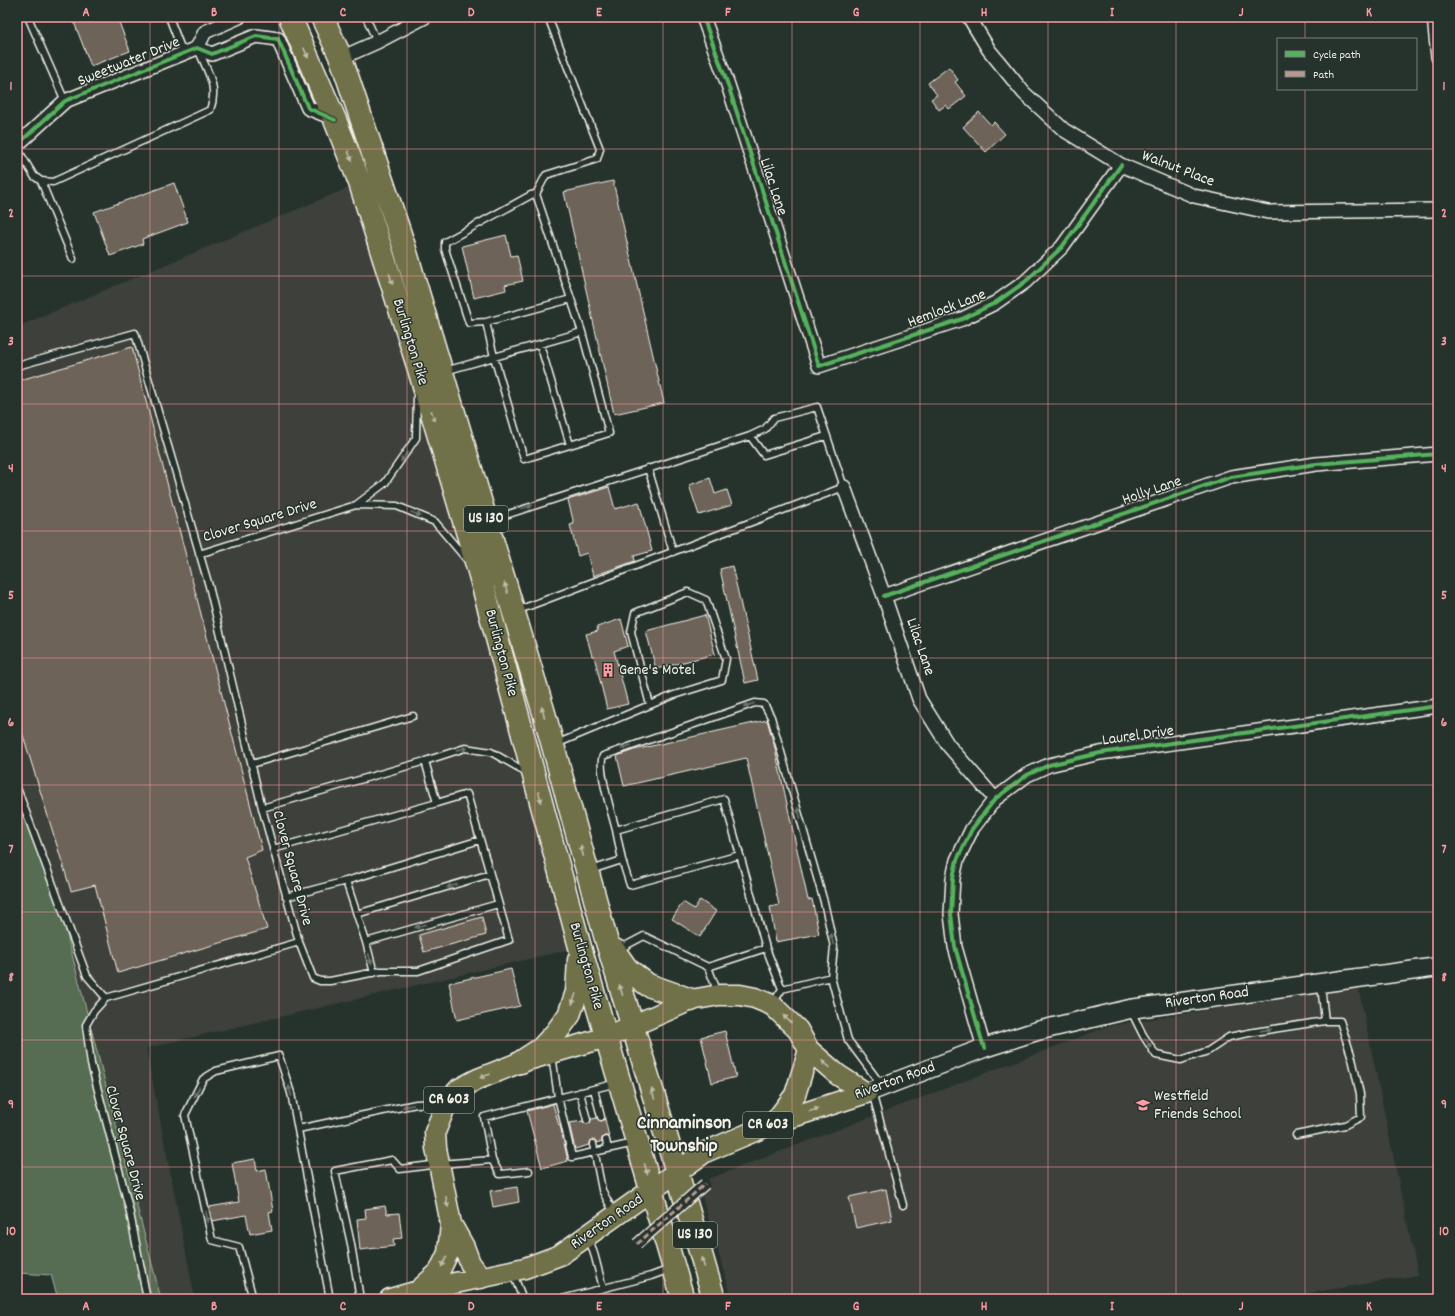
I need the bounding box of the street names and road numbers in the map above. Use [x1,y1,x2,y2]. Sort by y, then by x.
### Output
street label: Sweetwater Drive [74,31,184,93]
street label: Walnut Place [1138,145,1218,193]
street label: Lilac Lane [753,155,793,219]
street label: Hemlock Lane [904,284,990,334]
street label: Burlington Pike [386,296,434,388]
street label: Holly Lane [1119,470,1185,512]
street label: Clover Square Drive [200,493,320,549]
road number: US 130 [464,506,508,532]
street label: Burlington Pike [478,607,524,699]
street label: Lilac Lane [899,615,941,679]
street label: Laurel Drive [1101,720,1175,752]
street label: Clover Square Drive [266,808,318,928]
street label: Burlington Pike [563,920,609,1012]
street label: Riverton Road [1164,981,1250,1015]
street label: Riverton Road [851,1056,939,1106]
street label: Clover Square Drive [99,1083,151,1203]
road number: CR 603 [424,1087,474,1113]
road number: CR 603 [743,1112,793,1138]
street label: Riverton Road [566,1188,648,1256]
road number: US 130 [673,1222,717,1248]

